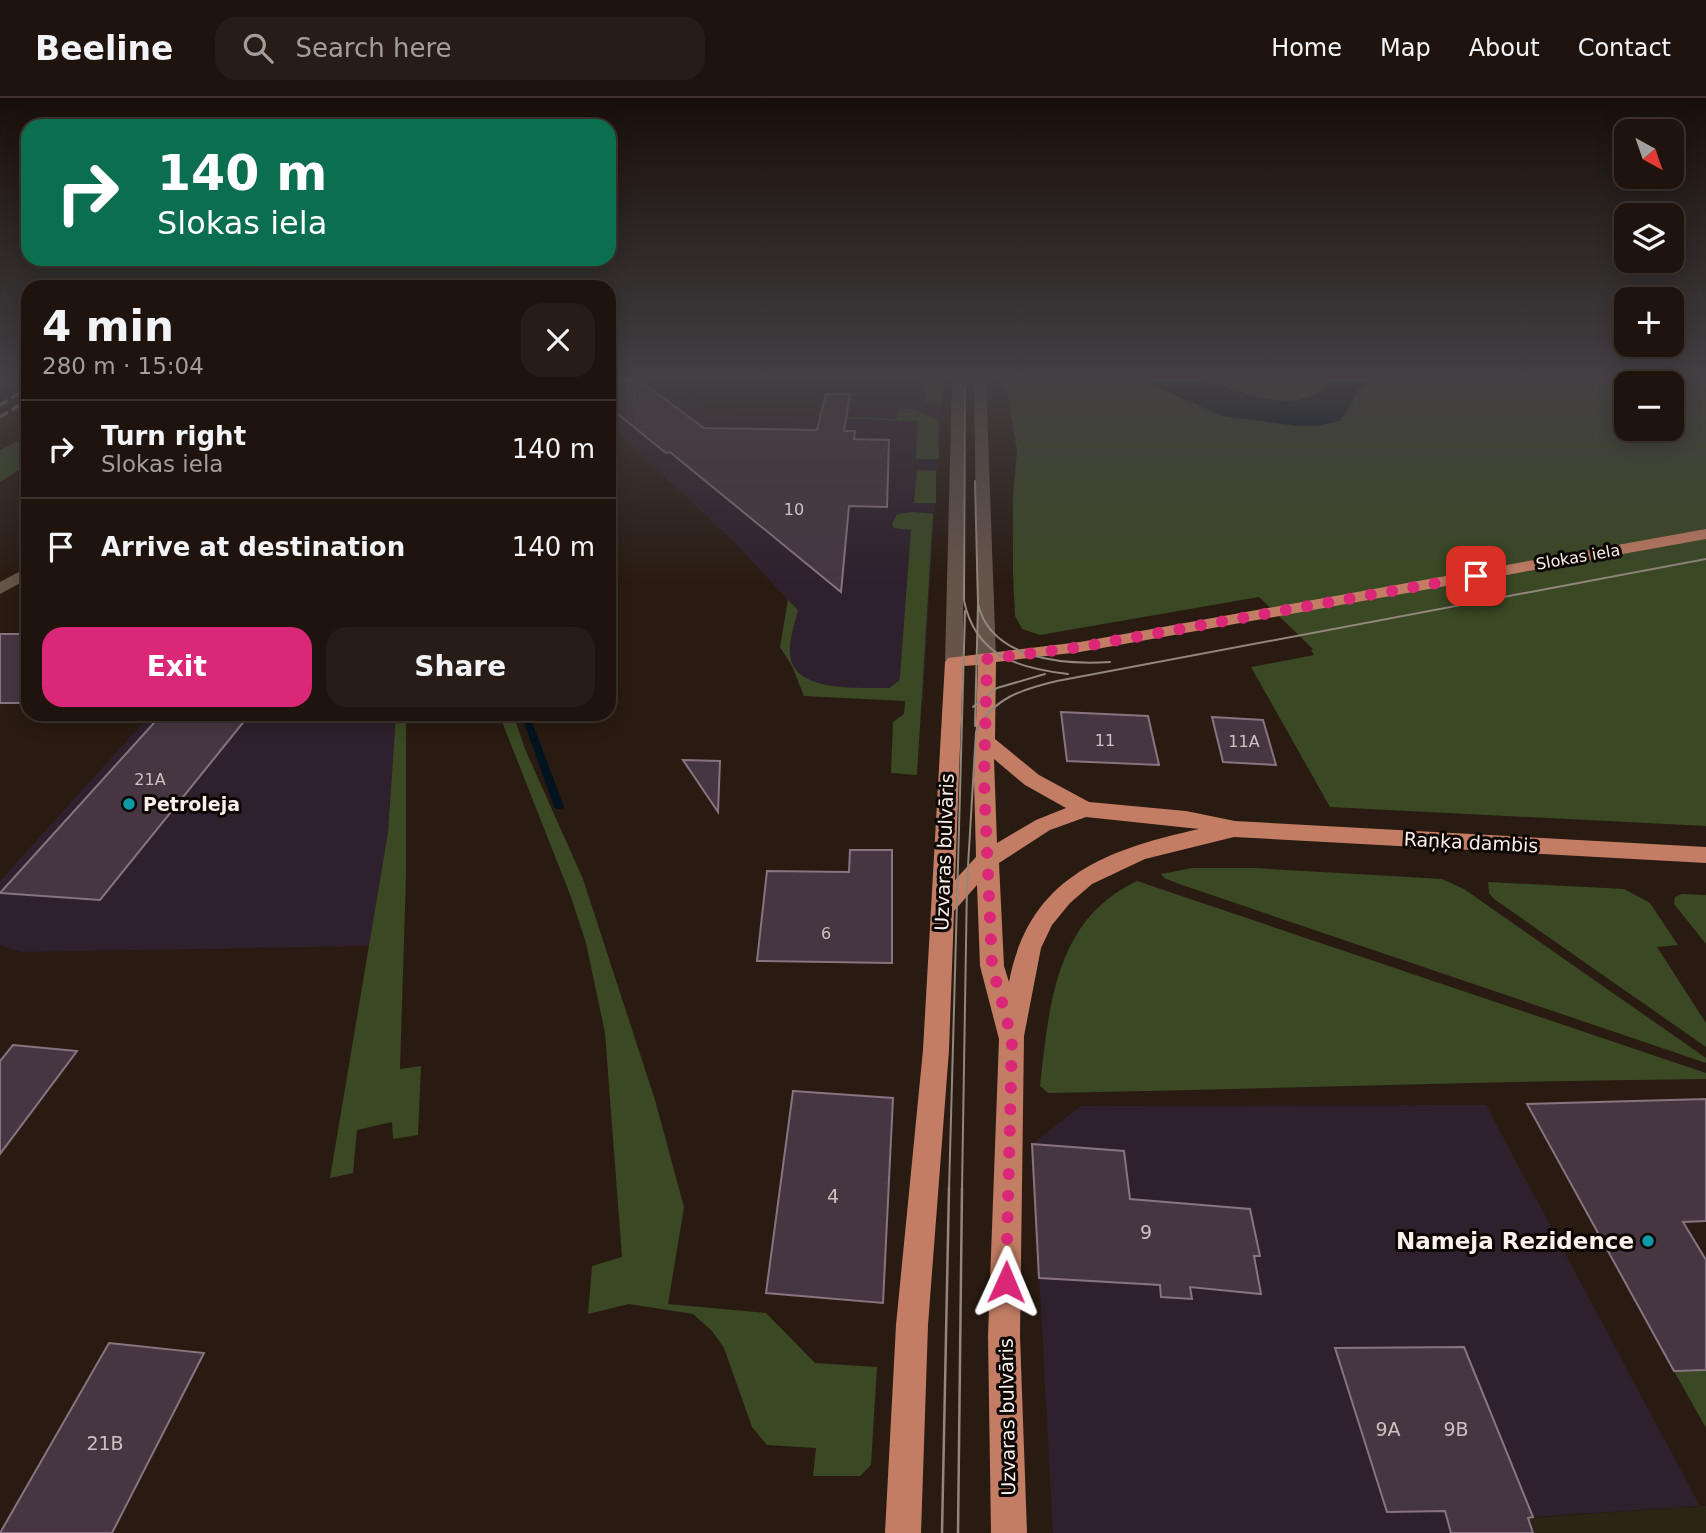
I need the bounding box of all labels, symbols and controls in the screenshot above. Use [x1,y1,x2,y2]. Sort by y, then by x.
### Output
search box [215,17,705,80]
text: Beeline [35,29,173,68]
icon: search [239,29,277,67]
text: Search here [295,33,452,63]
text: Home [1271,34,1342,62]
text: Map [1380,34,1431,62]
text: About [1469,34,1540,62]
text: Contact [1578,34,1671,62]
north arrow [1614,119,1684,189]
map controls [1614,119,1684,441]
text: 140 m [157,145,327,202]
icon: right [42,147,133,238]
button: layers [1614,203,1684,273]
text: Slokas iela [157,204,327,242]
button: + [1614,287,1684,357]
text: 4 min [42,302,174,351]
button: close [521,303,595,377]
text: 280 m · 15:04 [42,353,204,379]
button: − [1614,371,1684,441]
text: Turn right [101,421,246,451]
icon: right [42,430,80,468]
text: 140 m [512,434,595,464]
text: Slokas iela [101,451,223,477]
house number: 10 [784,500,804,519]
icon: arrive [42,528,80,566]
text: Arrive at destination [101,532,405,562]
text: 140 m [512,532,595,562]
street label: Slokas iela [1534,540,1622,574]
pin [1446,546,1506,606]
icon: arrive [1457,557,1495,595]
button: Exit [42,627,312,707]
button: Share [326,627,595,707]
house number: 11 [1095,731,1115,750]
house number: 11A [1228,732,1260,751]
house number: 21A [134,770,166,789]
street label: Uzvaras bulvāris [930,773,958,931]
place label: Petroleja [143,793,240,815]
marker: Petroleja [121,796,137,812]
street label: Raņķa dambis [1403,827,1539,858]
house number: 6 [821,924,831,943]
house number: 4 [827,1185,839,1207]
house number: 9 [1140,1221,1152,1243]
place label: Nameja Rezidence [1396,1228,1634,1254]
marker: Nameja Rezidence [1640,1233,1656,1249]
position arrow [969,1245,1043,1319]
street label: Uzvaras bulvāris [995,1338,1019,1496]
house number: 9A [1375,1418,1401,1440]
house number: 9B [1443,1418,1469,1440]
house number: 21B [86,1432,124,1454]

